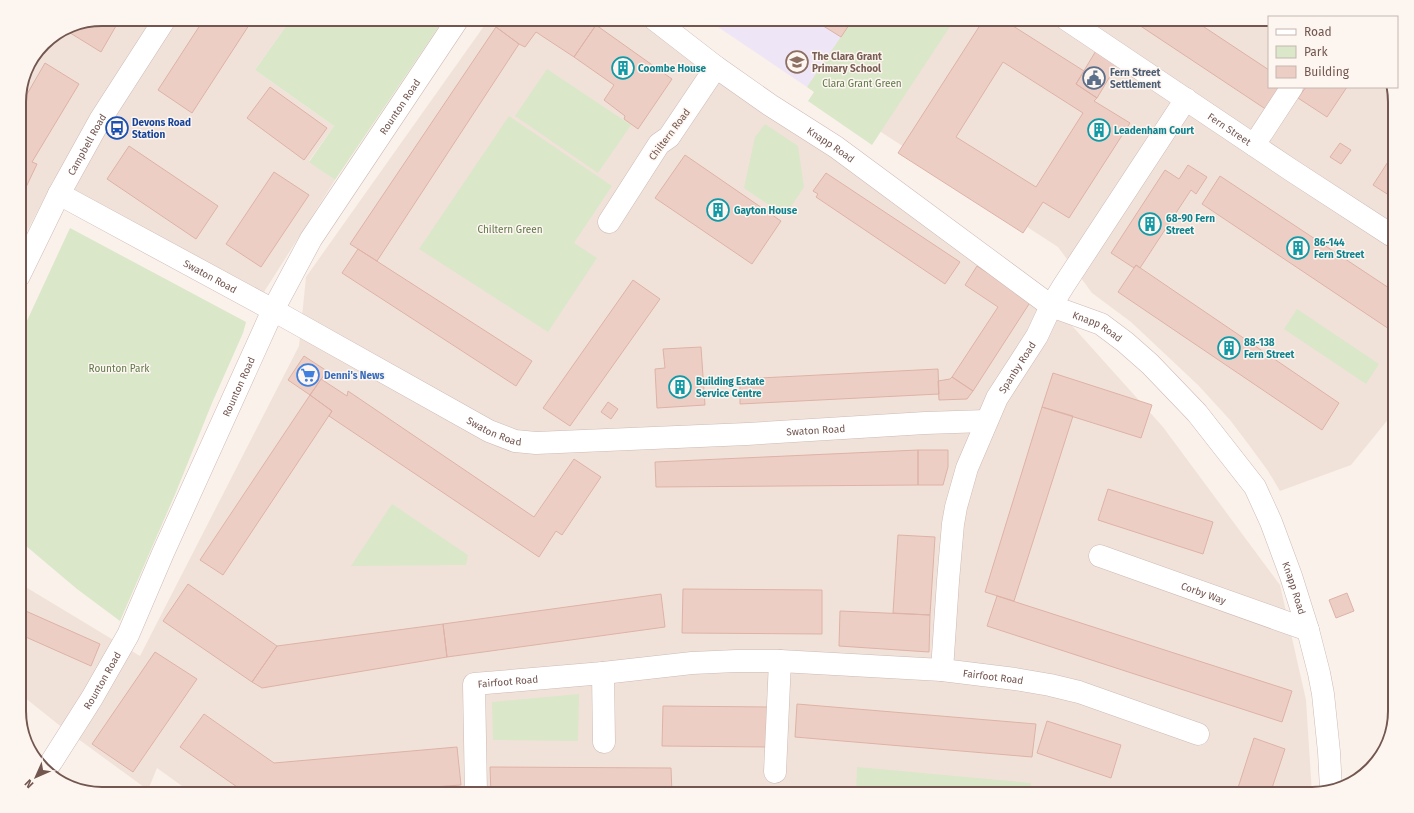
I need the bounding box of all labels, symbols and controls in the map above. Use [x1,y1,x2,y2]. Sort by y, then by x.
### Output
legend [1268,16,1398,88]
text: Road [1304,25,1332,39]
text: Park [1304,45,1328,59]
school or university icon: The Clara Grant Primary School [784,49,810,75]
place label: The Clara Grant Primary School [812,51,882,75]
building icon: Coombe House [610,55,636,81]
place label: Coombe House [638,63,707,75]
public building icon: Fern Street Settlement [1081,65,1107,91]
text: Building [1304,65,1350,79]
place label: Fern Street Settlement [1110,67,1161,91]
street label: Rounton Road [378,77,423,137]
park label: Clara Grant Green [822,78,902,90]
street label: Chiltern Road [647,106,693,163]
street label: Fern Street [1205,111,1253,149]
street label: Campbell Road [66,112,109,178]
bus stop icon: Devons Road Station [104,115,130,141]
place label: Devons Road Station [132,117,191,141]
building icon: Leadenham Court [1086,117,1112,143]
street label: Knapp Road [804,125,856,166]
place label: Leadenham Court [1114,125,1194,137]
building icon: Gayton House [705,197,731,223]
place label: Gayton House [734,205,798,217]
building icon: 68-90 Fern Street [1137,211,1163,237]
place label: 68-90 Fern Street [1166,213,1215,237]
park label: Chiltern Green [477,224,543,236]
building icon: 86-144 Fern Street [1285,235,1311,261]
place label: 86-144 Fern Street [1314,237,1365,261]
street label: Swaton Road [181,258,239,296]
street label: Knapp Road [1071,309,1124,345]
building icon: 88-138 Fern Street [1216,335,1242,361]
place label: 88-138 Fern Street [1244,337,1295,361]
street label: Spanby Road [997,340,1039,396]
street label: Rounton Road [220,355,258,419]
supermarket icon: Denni's News [295,362,321,388]
park label: Rounton Park [89,363,150,375]
place label: Denni's News [324,370,385,382]
building icon: Building Estate Service Centre [667,374,693,400]
place label: Building Estate Service Centre [696,376,765,400]
street label: Swaton Road [464,415,522,449]
street label: Swaton Road [786,423,846,439]
street label: Knapp Road [1279,560,1308,616]
street label: Corby Way [1179,580,1227,607]
street label: Rounton Road [81,650,124,712]
street label: Fairfoot Road [962,668,1024,687]
street label: Fairfoot Road [477,674,539,691]
north arrow [16,757,56,797]
text: N [22,777,36,791]

